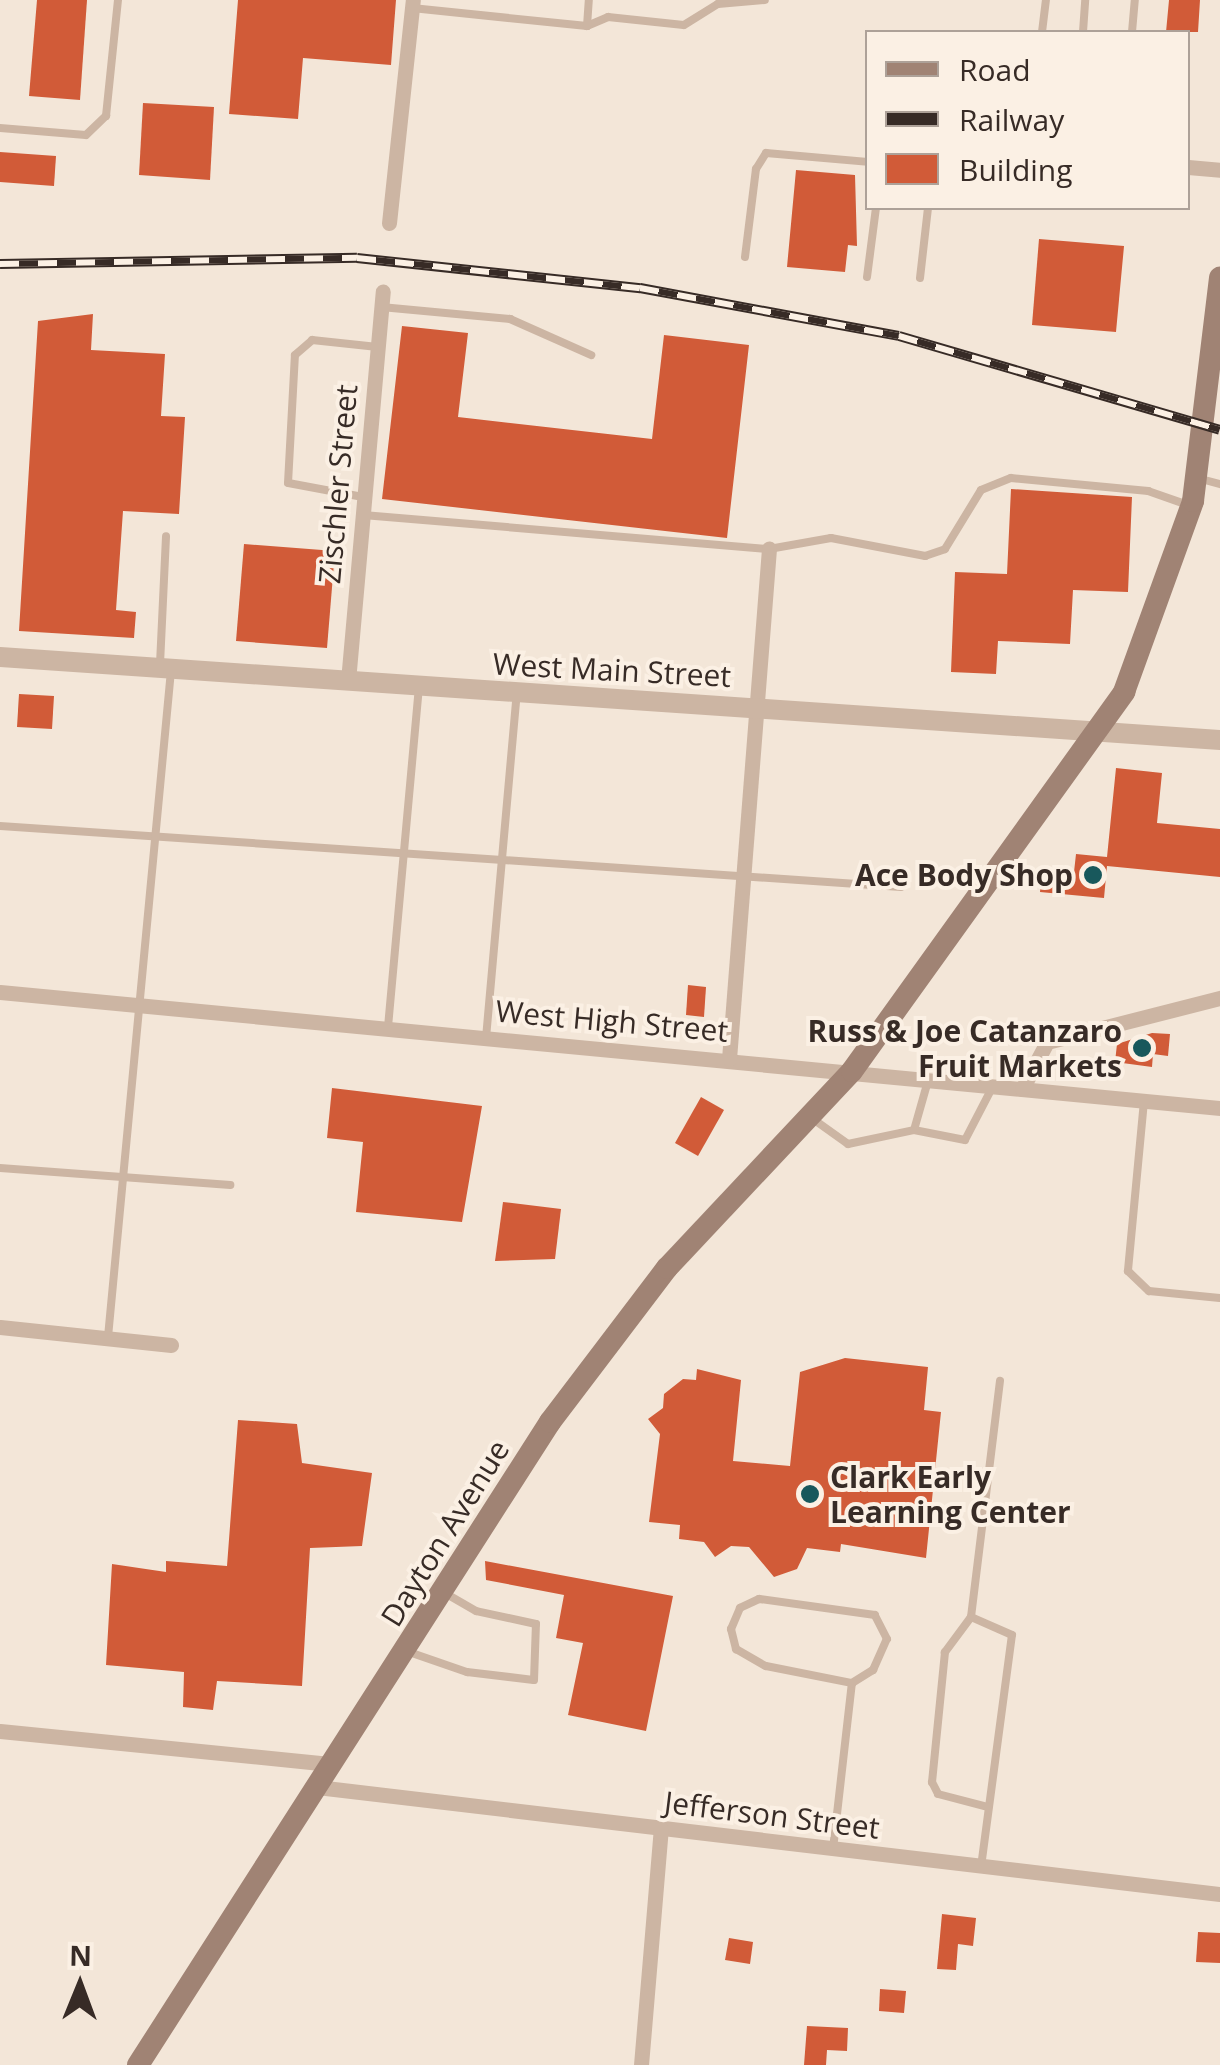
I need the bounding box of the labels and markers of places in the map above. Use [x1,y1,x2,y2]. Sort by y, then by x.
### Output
place label: Ace Body Shop [855,857,1073,893]
marker: Ace Body Shop [1082,864,1104,886]
place label: Russ & Joe Catanzaro Fruit Markets [807,1013,1122,1084]
marker: Russ & Joe Catanzaro Fruit Markets [1131,1037,1153,1059]
place label: Clark Early Learning Center [830,1459,1071,1530]
marker: Clark Early Learning Center [799,1483,821,1505]

